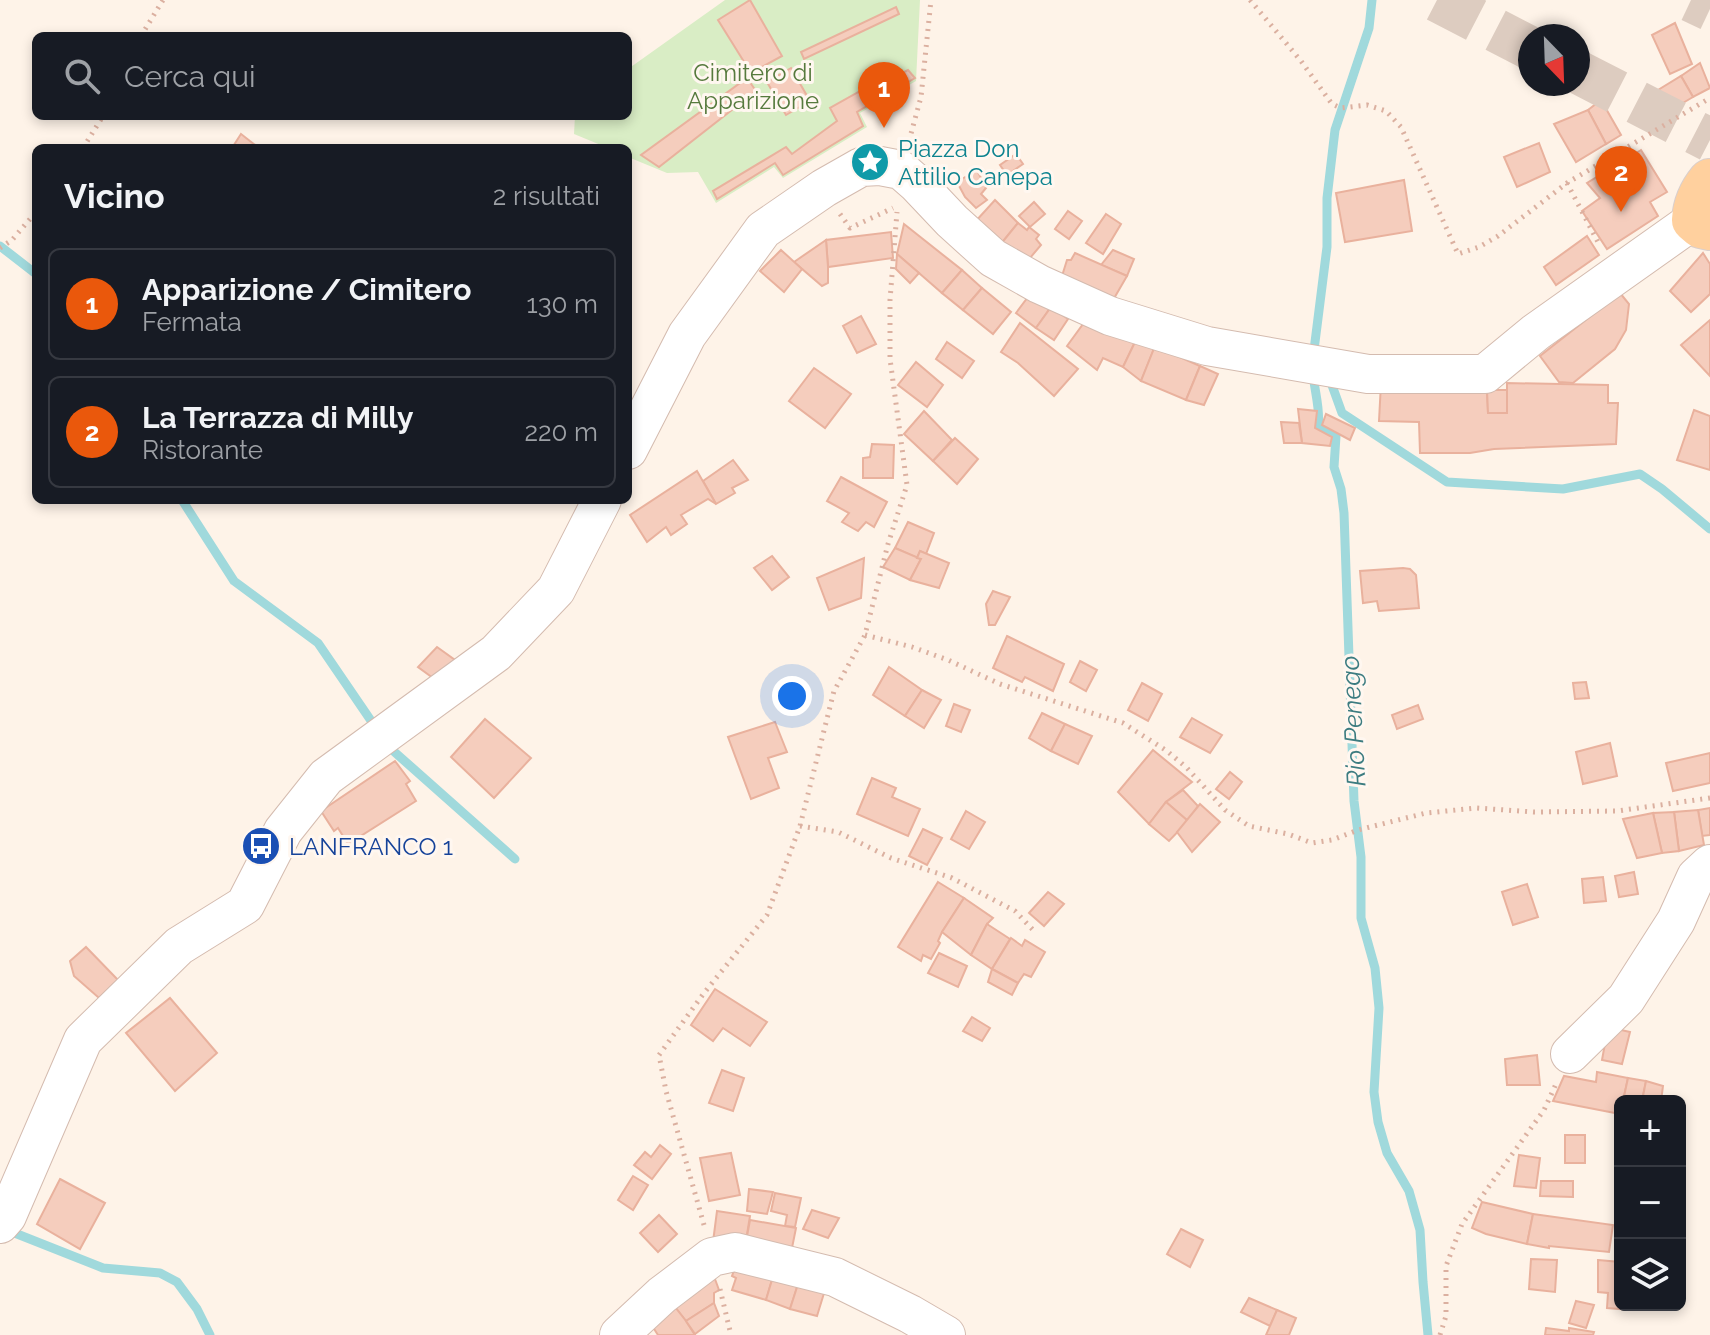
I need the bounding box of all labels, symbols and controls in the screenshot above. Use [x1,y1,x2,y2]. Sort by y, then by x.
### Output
north arrow [1518,24,1590,96]
search box [32,32,632,120]
icon: search [60,54,104,98]
park label: Cimitero di Apparizione [687,58,819,115]
text: Cerca qui [124,59,256,94]
pin: 1 [858,62,910,128]
place label: Piazza Don Attilio Canepa [898,134,1053,191]
place icon: Piazza Don Attilio Canepa [849,141,891,183]
pin: 2 [1595,146,1647,212]
text: Vicino [64,176,165,216]
text: 2 risultati [493,181,600,211]
text: Apparizione / Cimitero [142,272,471,307]
text: 1 [86,289,98,319]
text: 130 m [527,289,598,319]
text: Fermata [142,307,242,337]
text: La Terrazza di Milly [142,400,414,435]
text: 2 [85,417,99,447]
text: 220 m [524,417,598,447]
text: Ristorante [142,435,263,465]
water label: Rio Penego [1335,655,1371,787]
your location [772,676,812,716]
bus stop icon: LANFRANCO 1 [240,825,282,867]
place label: LANFRANCO 1 [289,832,453,861]
map controls [1614,1095,1686,1311]
button: + [1614,1095,1686,1167]
button: − [1614,1167,1686,1239]
button: layers [1614,1239,1686,1311]

